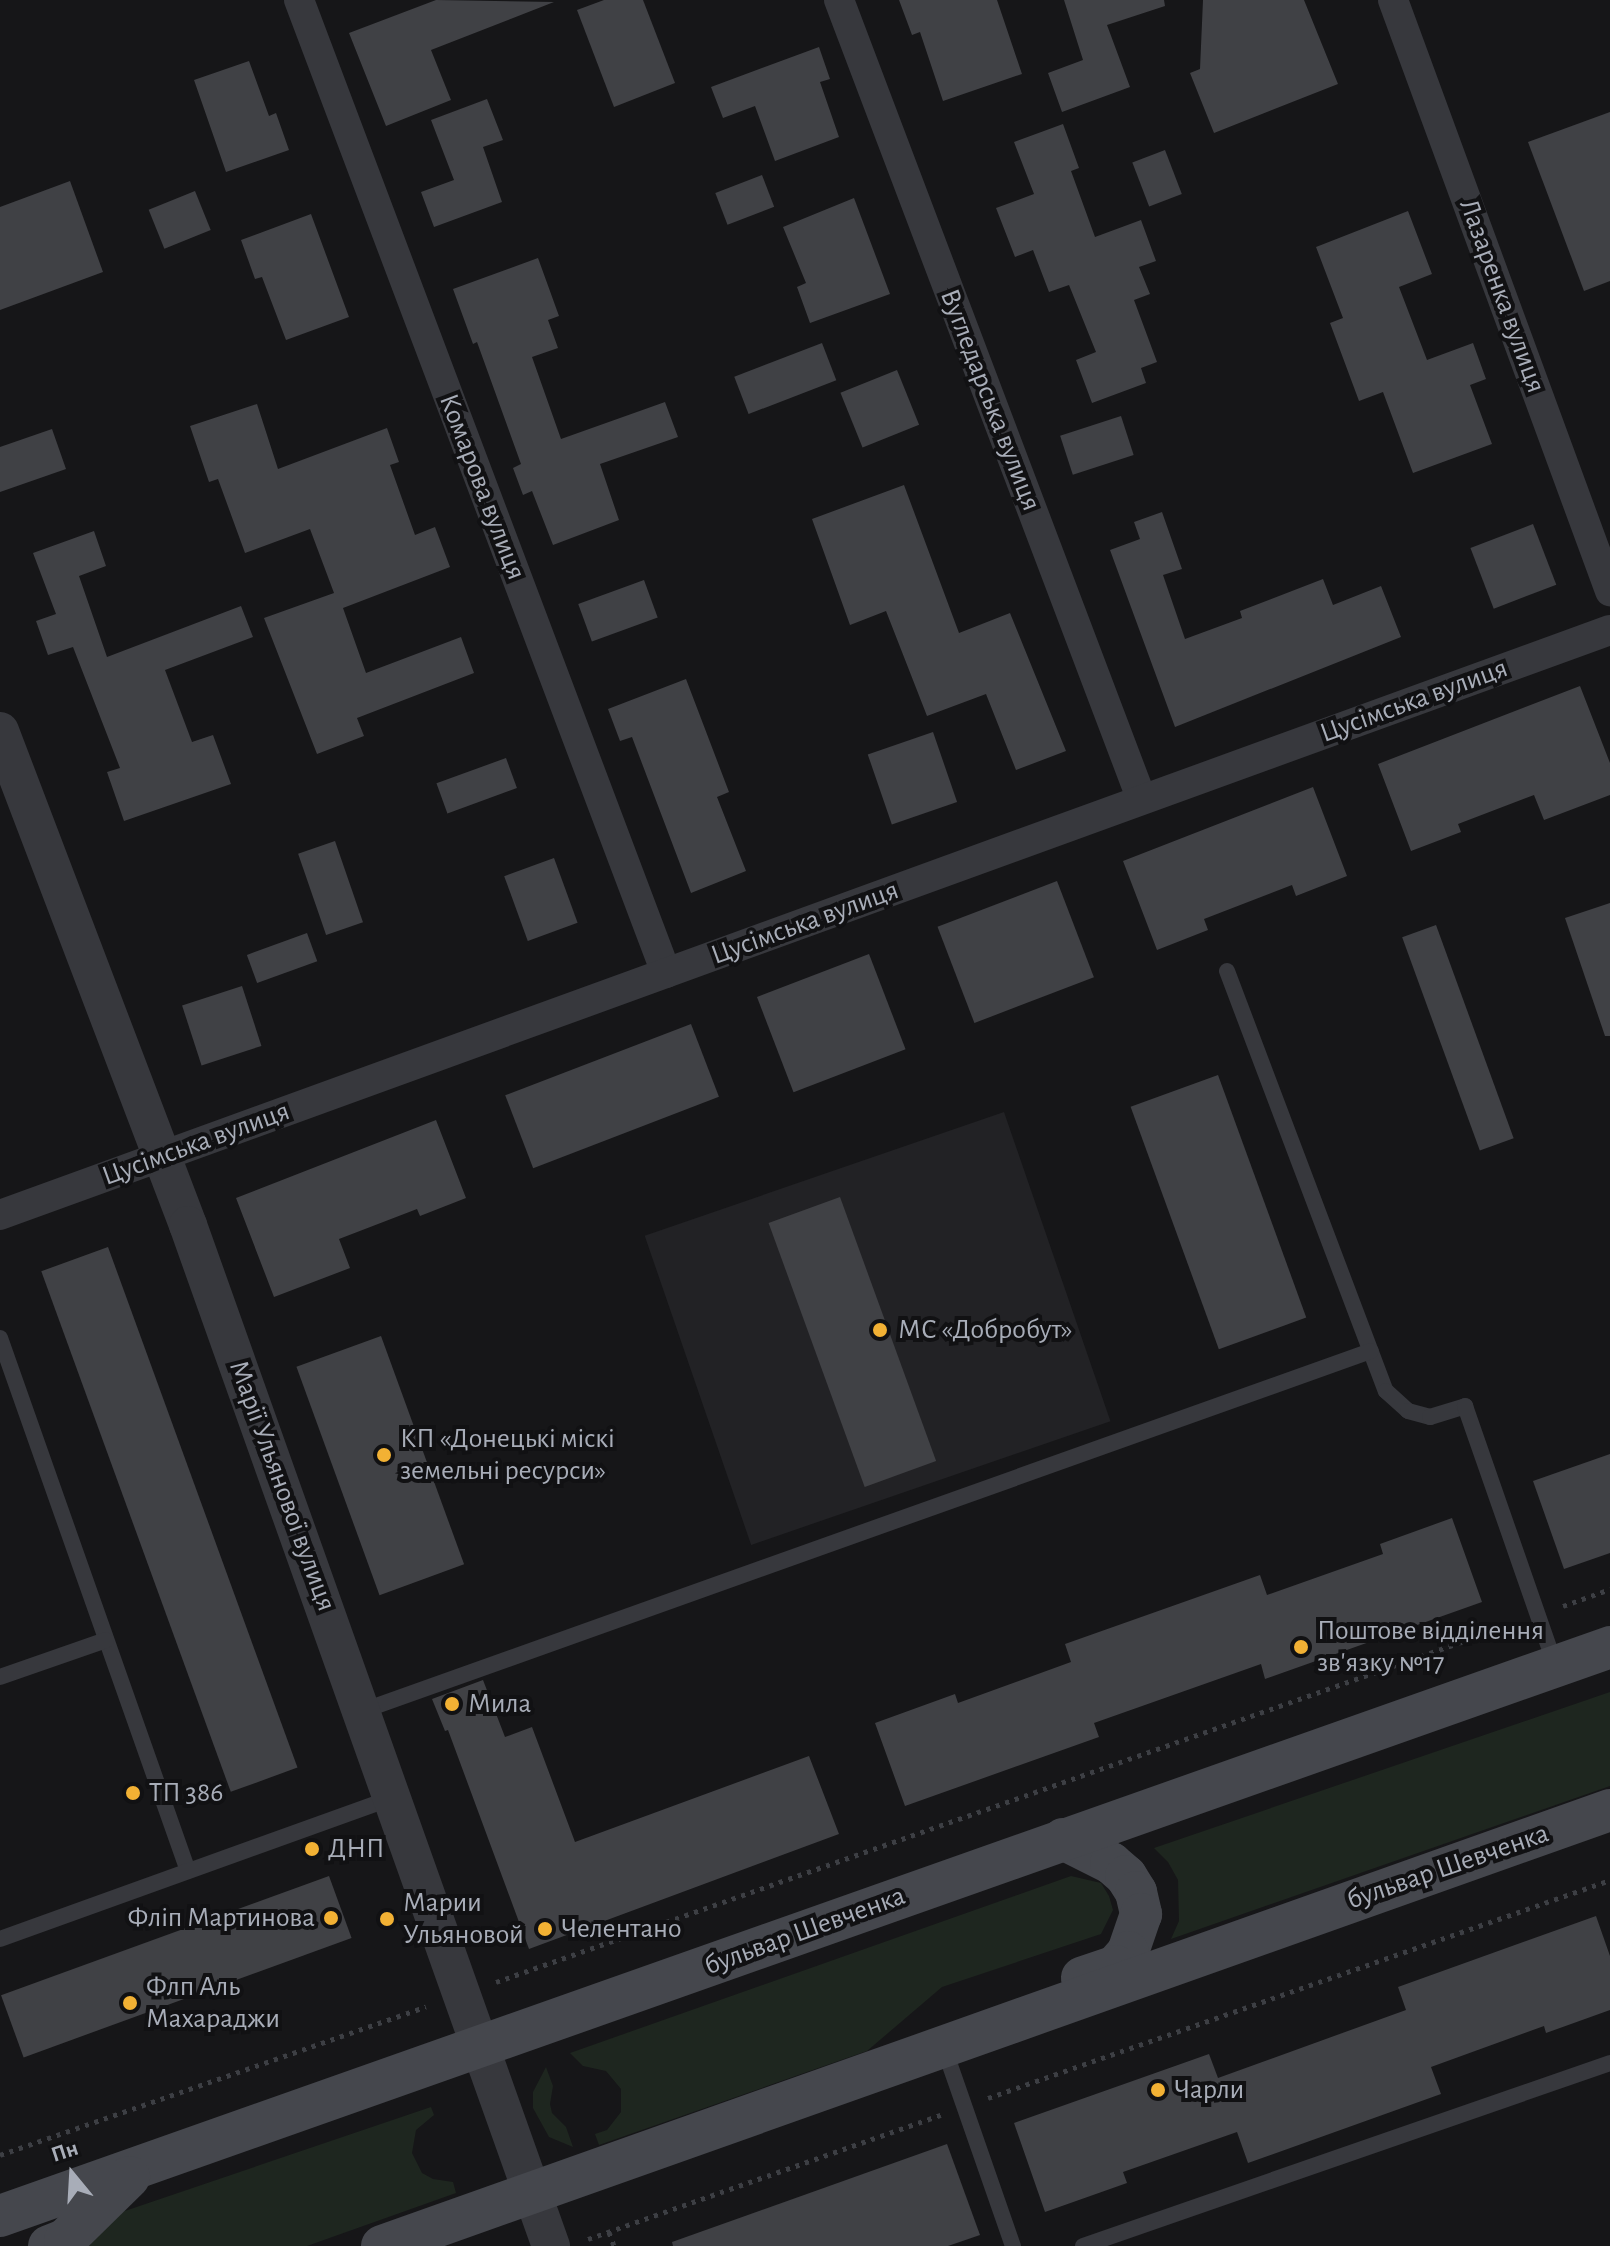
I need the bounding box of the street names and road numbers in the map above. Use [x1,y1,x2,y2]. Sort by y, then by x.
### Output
street label: Лазаренка вулиця [1451,194,1553,398]
street label: Вугледарська вулиця [932,284,1048,516]
street label: Комарова вулиця [431,389,533,585]
street label: Цусімська вулиця [1316,651,1512,751]
street label: Цусімська вулиця [707,873,903,973]
street label: Цусімська вулиця [98,1094,294,1194]
street label: Марії Ульянової вулиця [221,1356,343,1616]
street label: бульвар Шевченка [1343,1817,1553,1917]
street label: бульвар Шевченка [700,1879,910,1983]

